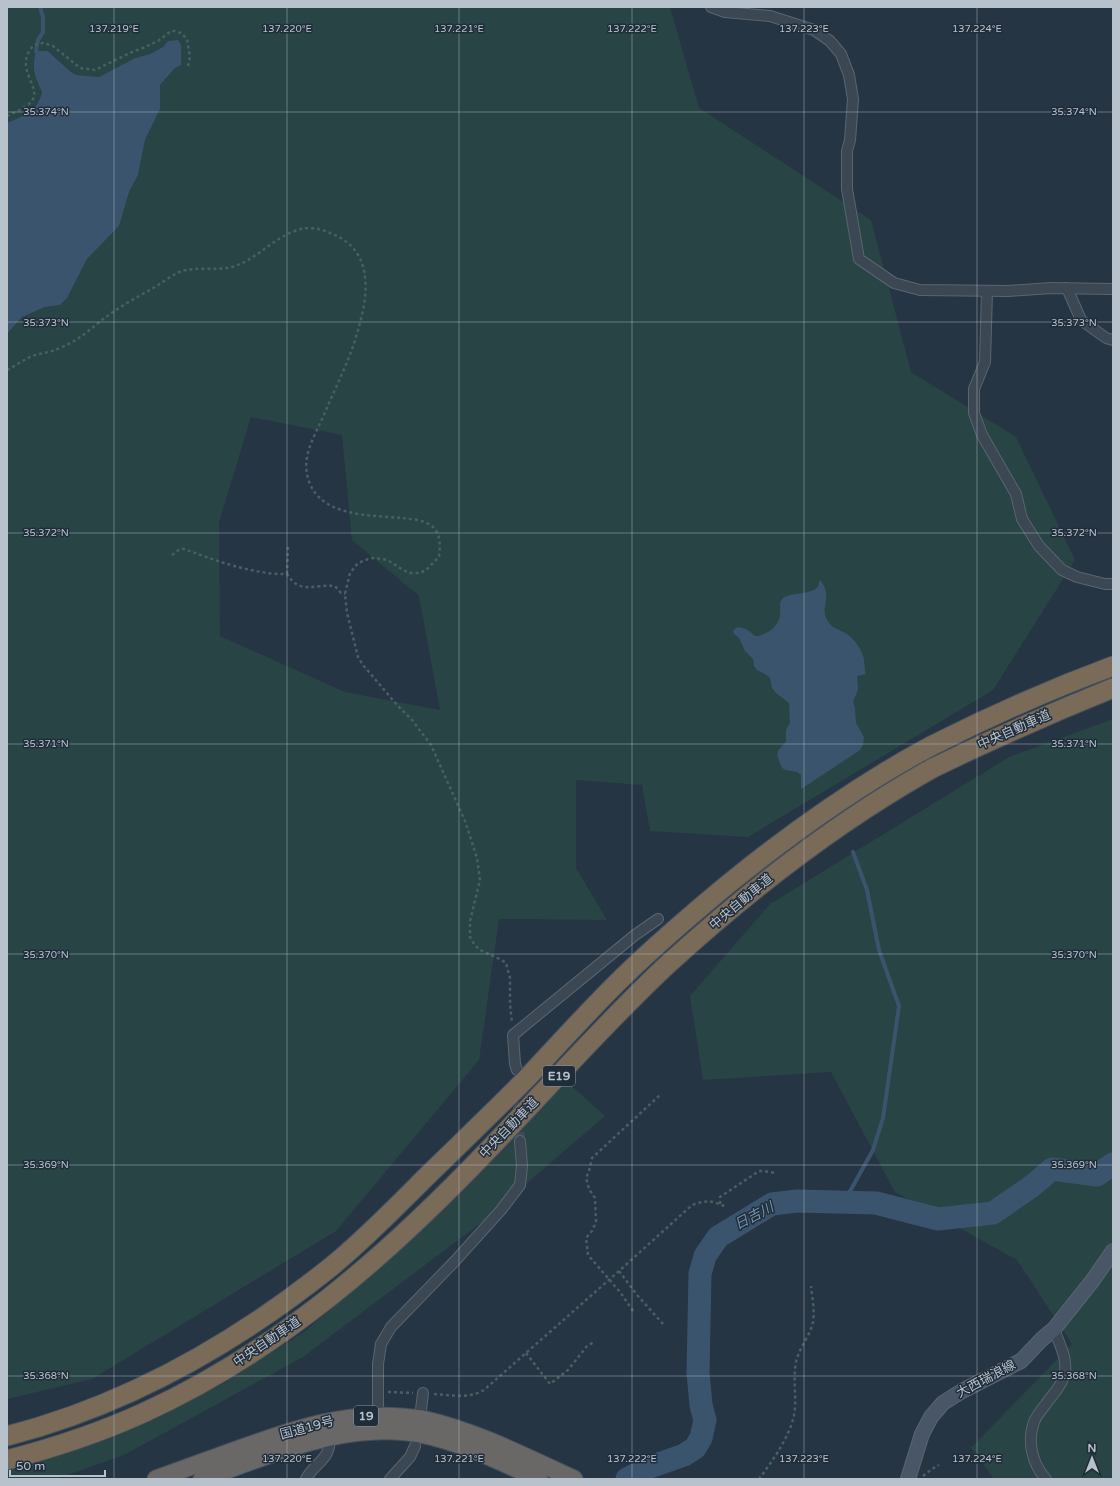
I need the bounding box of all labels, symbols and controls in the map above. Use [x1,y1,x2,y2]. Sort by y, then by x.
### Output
text: 137.219°E [89,23,139,35]
text: 137.220°E [262,23,312,35]
text: 137.221°E [434,23,484,35]
text: 137.222°E [607,23,657,35]
text: 137.223°E [779,23,829,35]
text: 137.224°E [952,23,1002,35]
text: 35.374°N [23,106,69,118]
text: 35.374°N [1051,106,1097,118]
text: 35.373°N [23,317,69,329]
text: 35.373°N [1051,317,1097,329]
text: 35.372°N [23,527,69,539]
text: 35.372°N [1051,527,1097,539]
street label: 中央自動車道 [975,707,1053,753]
text: 35.371°N [23,738,69,750]
text: 35.371°N [1051,738,1097,750]
street label: 中央自動車道 [706,871,776,933]
text: 35.370°N [23,949,69,961]
text: 35.370°N [1051,949,1097,961]
road number: E19 [543,1066,575,1086]
street label: 中央自動車道 [476,1094,542,1162]
text: 35.369°N [23,1159,69,1171]
text: 35.369°N [1051,1159,1097,1171]
water label: 日吉川 [731,1198,778,1233]
street label: 中央自動車道 [230,1314,304,1370]
street label: 大西瑞浪線 [954,1357,1018,1401]
text: 35.368°N [23,1370,69,1382]
text: 35.368°N [1051,1370,1097,1382]
road number: 19 [354,1406,378,1426]
street label: 国道19号 [278,1413,336,1443]
north arrow [1072,1438,1112,1478]
text: N [1088,1442,1096,1455]
scale bar [10,1452,105,1478]
text: 137.220°E [262,1453,312,1465]
text: 137.221°E [434,1453,484,1465]
text: 137.222°E [607,1453,657,1465]
text: 137.223°E [779,1453,829,1465]
text: 137.224°E [952,1453,1002,1465]
text: 50 m [16,1459,45,1473]

